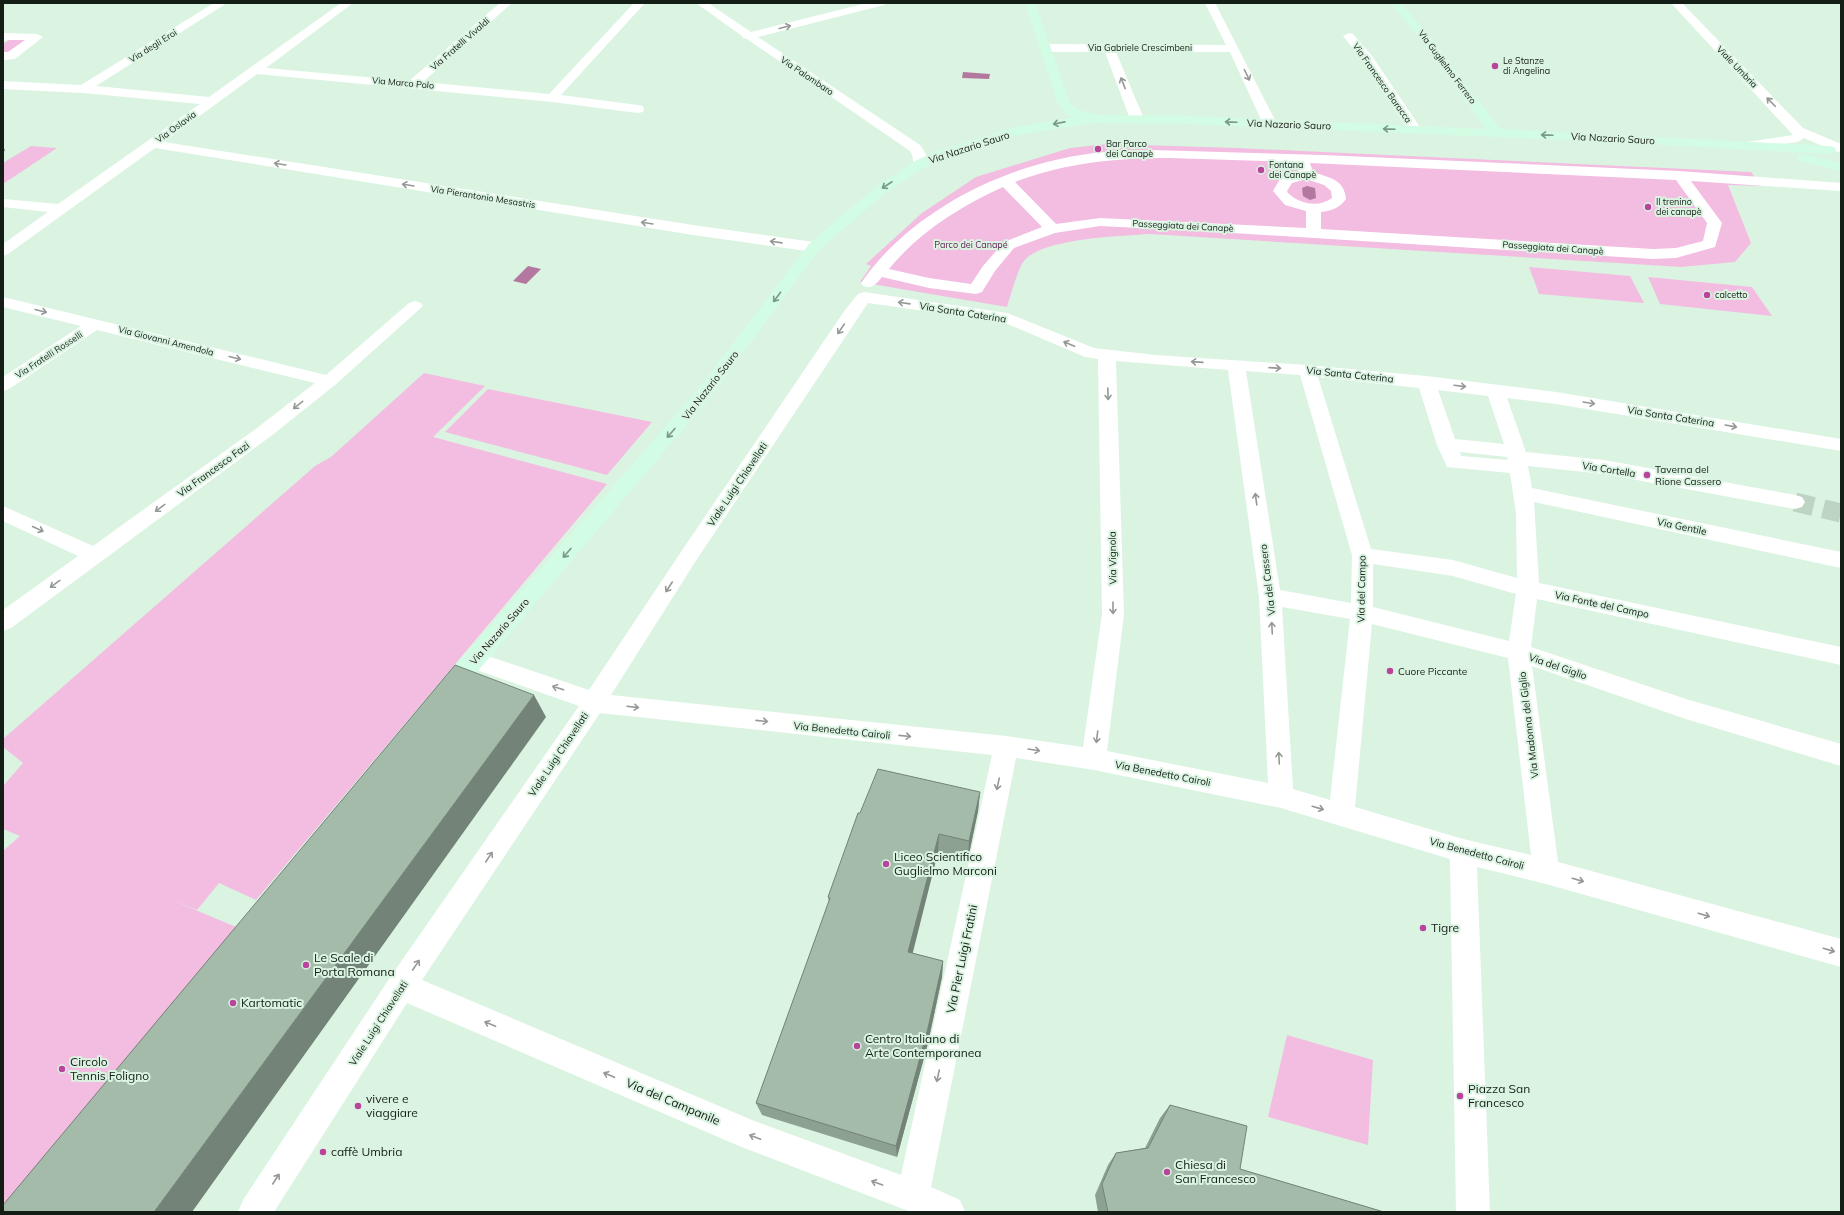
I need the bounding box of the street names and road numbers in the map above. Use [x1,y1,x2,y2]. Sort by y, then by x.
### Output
street label: Via Fratelli Vivaldi [428,15,491,72]
street label: Via degli Eroi [127,27,179,65]
street label: Via Guglielmo Ferrero [1416,28,1479,106]
street label: Via Francesco Baracca [1351,41,1414,125]
street label: Via Gabriele Crescimbeni [1088,42,1192,53]
street label: Viale Umbria [1715,43,1760,90]
street label: Via Palombaro [779,54,836,97]
street label: Via Marco Polo [371,74,435,91]
street label: Via Oslavia [153,108,198,145]
street label: Via Nazario Sauro [1247,117,1332,132]
street label: Via Nazario Sauro [927,128,1011,167]
street label: Via Nazario Sauro [1571,130,1656,147]
street label: Via Pierantonio Mesastris [430,183,536,210]
street label: Passeggiata dei Canapè [1132,217,1234,234]
street label: Passeggiata dei Canapè [1502,238,1604,257]
street label: Via Santa Caterina [919,299,1007,326]
street label: Via Giovanni Amendola [117,323,215,358]
street label: Via Fratelli Rosselli [13,329,84,380]
street label: Via Nazario Sauro [679,348,742,422]
street label: Via Santa Caterina [1306,363,1394,386]
street label: Via Santa Caterina [1627,403,1715,430]
street label: Via Francesco Fazi [175,439,252,500]
street label: Viale Luigi Chiavellati [704,440,770,529]
street label: Via Cortella [1581,459,1636,480]
street label: Via Gentile [1656,515,1708,538]
street label: Via Vignola [1106,531,1119,585]
street label: Via del Cassero [1257,543,1278,616]
street label: Via del Campo [1354,555,1369,623]
street label: Via Fonte del Campo [1554,588,1651,621]
street label: Via Nazario Sauro [467,595,532,667]
street label: Via del Giglio [1527,650,1589,683]
street label: Via Madonna del Giglio [1515,671,1541,779]
street label: Viale Luigi Chiavellati [525,710,591,799]
street label: Via Benedetto Cairoli [793,719,891,742]
street label: Via Benedetto Cairoli [1114,758,1212,789]
street label: Via Benedetto Cairoli [1428,835,1525,872]
street label: Via Pier Luigi Fratini [943,903,980,1015]
street label: Viale Luigi Chiavellati [346,978,411,1068]
street label: Via del Campanile [624,1075,722,1128]

